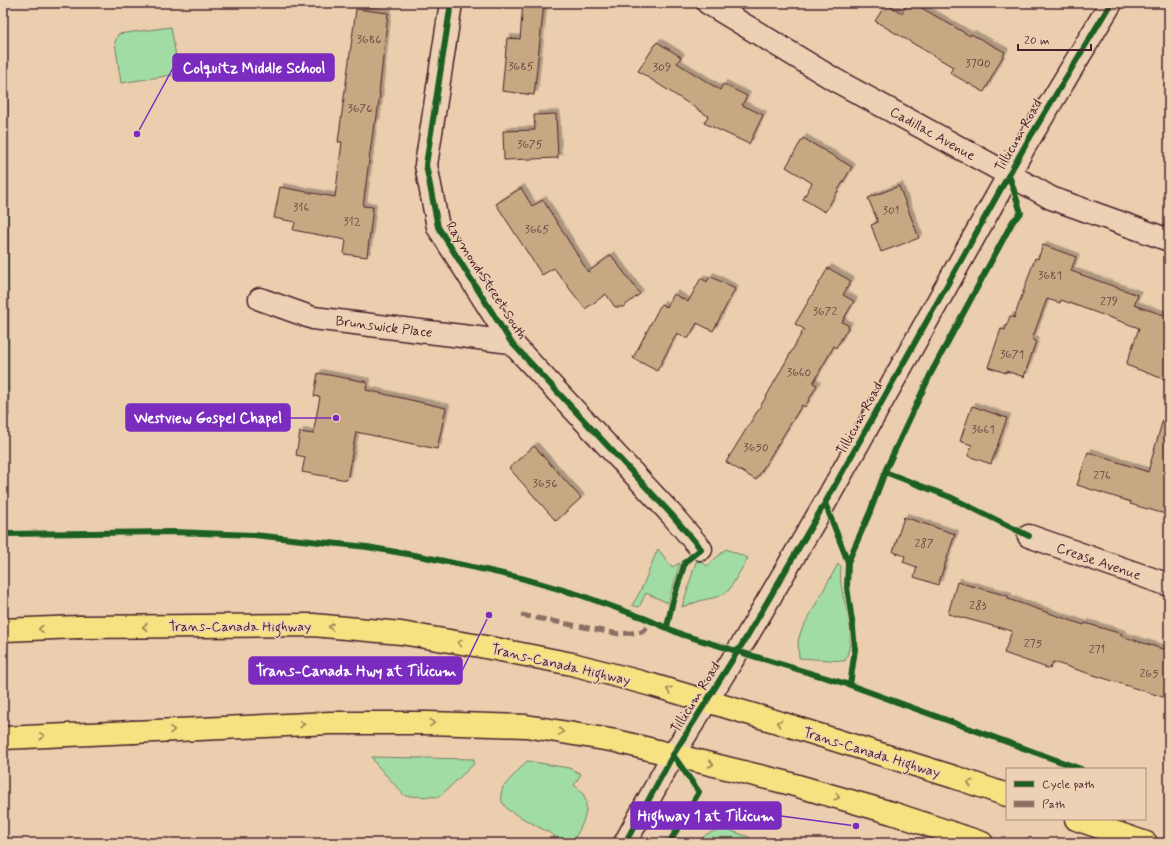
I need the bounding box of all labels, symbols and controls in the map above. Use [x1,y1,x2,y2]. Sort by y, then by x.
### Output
scale bar [1018,26,1091,52]
house number: 3686 [357,32,381,48]
text: 20 m [1024,33,1050,49]
callout: Colquitz Middle School [173,54,334,81]
house number: 3700 [965,56,991,72]
text: Colquitz Middle School [183,59,326,79]
house number: 3685 [508,59,534,75]
house number: 309 [653,60,671,76]
street label: Tillicum Road [991,96,1047,175]
house number: 3676 [348,101,372,117]
street label: Cadillac Avenue [886,103,979,165]
house number: 3675 [517,137,543,153]
house number: 316 [293,200,309,216]
house number: 301 [883,203,899,219]
house number: 312 [343,214,361,230]
street label: Raymond Street South [441,218,531,343]
house number: 3665 [525,222,549,238]
house number: 3681 [1038,268,1062,284]
house number: 279 [1100,294,1118,310]
house number: 3672 [813,304,837,320]
street label: Brunswick Place [334,312,433,342]
house number: 3671 [1000,347,1024,363]
house number: 3660 [787,365,812,381]
street label: Tillicum Road [832,379,887,458]
callout: Westview Gospel Chapel [126,404,290,431]
text: Westview Gospel Chapel [133,409,282,429]
house number: 3661 [971,422,995,438]
house number: 3650 [743,440,769,456]
house number: 276 [1093,468,1111,484]
house number: 3656 [533,476,557,492]
house number: 287 [914,536,934,552]
street label: Crease Avenue [1054,539,1143,585]
house number: 283 [969,598,987,614]
street label: Trans-Canada Highway [169,618,311,638]
one-way arrow [142,623,148,631]
one-way arrow [328,623,334,632]
one-way arrow [38,624,44,633]
house number: 275 [1024,636,1043,652]
one-way arrow [457,639,463,648]
street label: Trans-Canada Highway [489,640,632,692]
house number: 271 [1089,642,1105,658]
callout: Trans-Canada Hwy at Tilicum [249,657,462,684]
street label: Tillicum Road [667,659,725,737]
text: Trans-Canada Hwy at Tilicum [256,662,456,682]
house number: 265 [1139,666,1159,682]
one-way arrow [665,686,672,695]
one-way arrow [429,719,435,727]
one-way arrow [776,719,783,728]
one-way arrow [299,720,305,729]
street label: Trans-Canada Highway [800,724,942,784]
one-way arrow [169,726,175,734]
one-way arrow [558,727,564,736]
one-way arrow [39,732,45,740]
one-way arrow [708,760,714,768]
legend [1006,768,1146,820]
text: Cycle path [1042,777,1094,793]
one-way arrow [967,779,974,788]
one-way arrow [833,792,840,801]
text: Path [1042,797,1065,813]
callout: Highway 1 at Tilicum [631,802,781,829]
text: Highway 1 at Tilicum [638,807,774,829]

